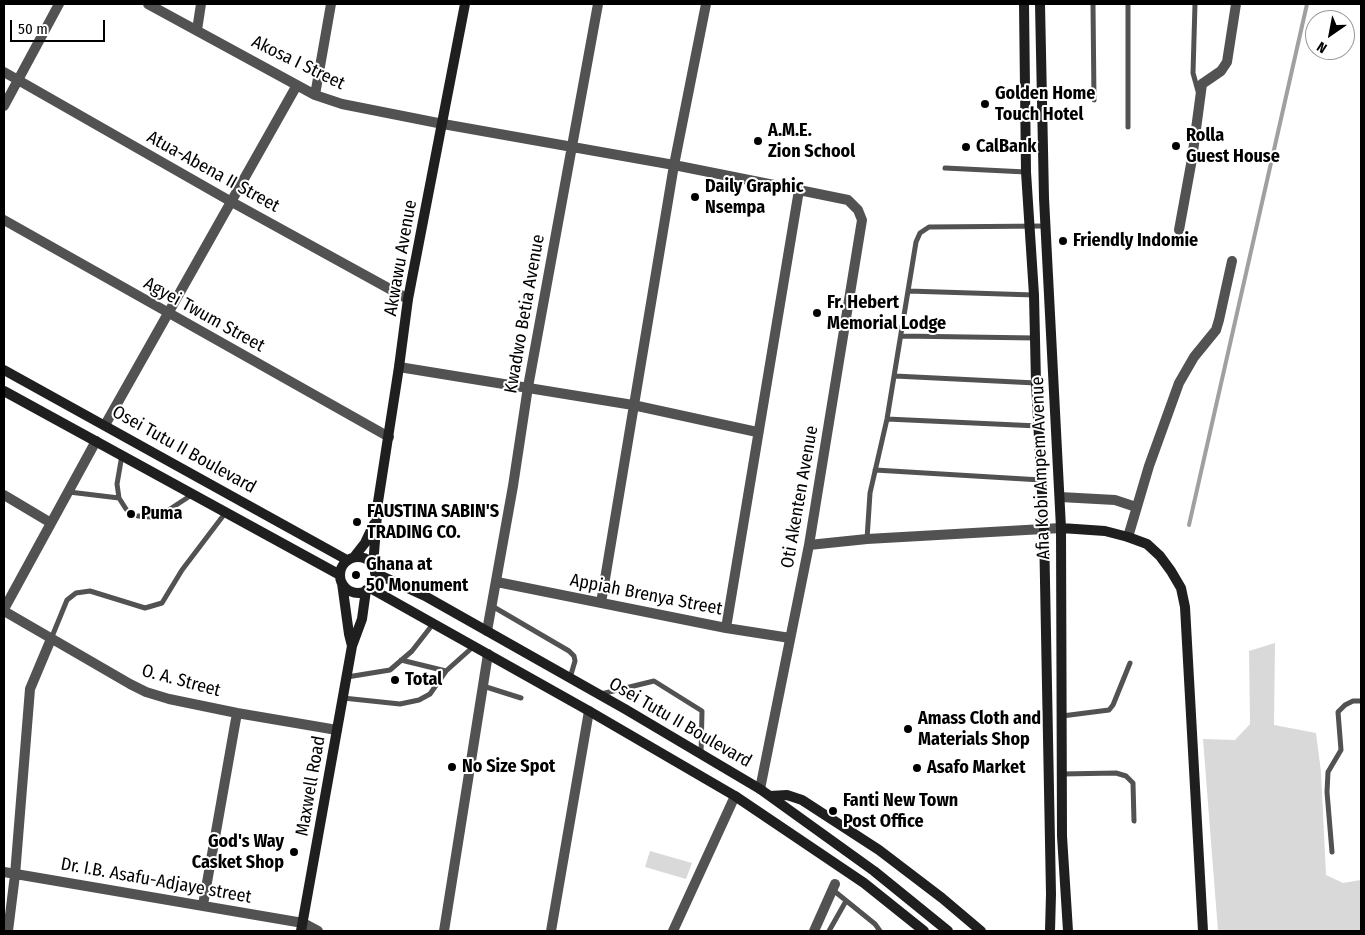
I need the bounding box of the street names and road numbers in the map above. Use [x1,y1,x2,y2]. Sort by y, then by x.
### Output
street label: Akosa I Street [248,31,348,95]
street label: Atua-Abena II Street [143,127,283,217]
street label: Akwawu Avenue [380,198,422,318]
street label: Kwadwo Betia Avenue [500,233,550,395]
street label: Agyei Twum Street [140,273,268,357]
street label: Afia Kobi Ampem Avenue [1027,376,1055,560]
street label: Osei Tutu II Boulevard [108,402,260,498]
street label: Oti Akenten Avenue [777,424,823,570]
street label: Appiah Brenya Street [568,570,724,620]
street label: O. A. Street [139,660,223,702]
street label: Osei Tutu II Boulevard [605,673,755,773]
street label: Maxwell Road [292,734,330,838]
street label: Dr. I.B. Asafu-Adjaye street [59,854,253,908]

